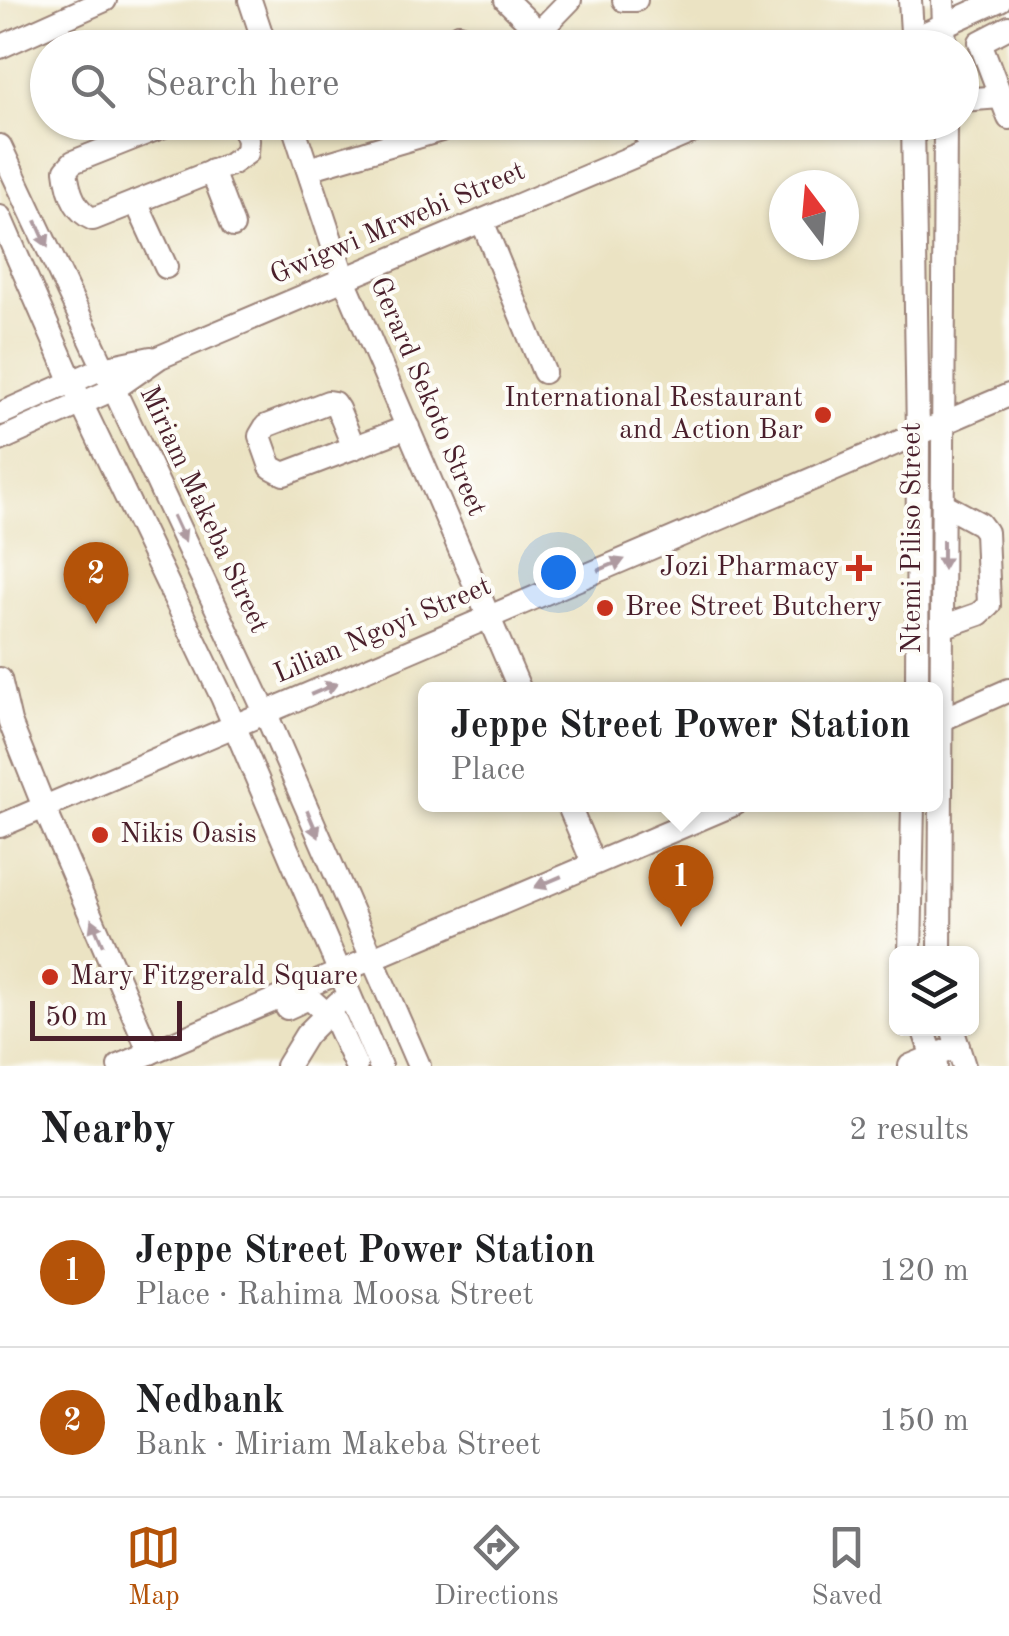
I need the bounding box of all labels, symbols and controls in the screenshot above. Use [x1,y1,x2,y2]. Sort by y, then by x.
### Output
search box [30,30,979,140]
icon: search [65,58,120,113]
text: Search here [145,66,340,104]
street label: Gwigwi Mrwebi Street [266,158,530,290]
north arrow [769,170,859,260]
one-way arrow [34,219,50,249]
street label: Gerard Sekoto Street [364,273,490,521]
street label: Miriam Makeba Street [133,382,273,638]
place label: International Restaurant and Action Bar [504,385,803,445]
marker: International Restaurant and Action Bar [812,404,834,426]
street label: Ntemi Piliso Street [899,422,927,654]
one-way arrow [170,514,187,543]
one-way arrow [934,540,950,572]
pin: 2 [64,542,128,624]
your location [533,547,584,598]
place label: Jozi Pharmacy [660,554,839,582]
one-way arrow [596,557,626,573]
marker: Jozi Pharmacy [848,557,870,579]
street label: Lilian Ngoyi Street [270,573,496,689]
place label: Bree Street Butchery [625,594,882,622]
marker: Bree Street Butchery [594,597,616,619]
one-way arrow [309,681,339,697]
popup [418,682,943,812]
text: Jeppe Street Power Station [450,708,911,746]
text: Place [450,755,525,787]
one-way arrow [305,809,321,839]
place label: Nikis Oasis [120,821,257,849]
marker: Nikis Oasis [89,824,111,846]
pin: 1 [648,844,714,927]
one-way arrow [533,874,563,890]
one-way arrow [89,917,105,946]
map controls [889,946,979,1036]
button: layers [889,946,979,1036]
place label: Mary Fitzgerald Square [70,963,358,991]
marker: Mary Fitzgerald Square [39,966,61,988]
scale bar [30,996,182,1040]
text: 50 m [45,1004,108,1032]
text: Nearby [40,1110,176,1152]
text: 2 results [849,1115,969,1147]
text: Jeppe Street Power Station [135,1233,595,1271]
text: 1 [63,1256,82,1288]
text: 120 m [879,1256,969,1288]
text: Place · Rahima Moosa Street [135,1280,534,1312]
text: Nedbank [135,1383,284,1421]
text: 2 [63,1406,82,1438]
text: 150 m [879,1406,969,1438]
text: Bank · Miriam Makeba Street [135,1430,541,1462]
tab: Map [126,1520,181,1615]
tab: Directions [434,1520,559,1615]
tab: Saved [811,1520,883,1615]

